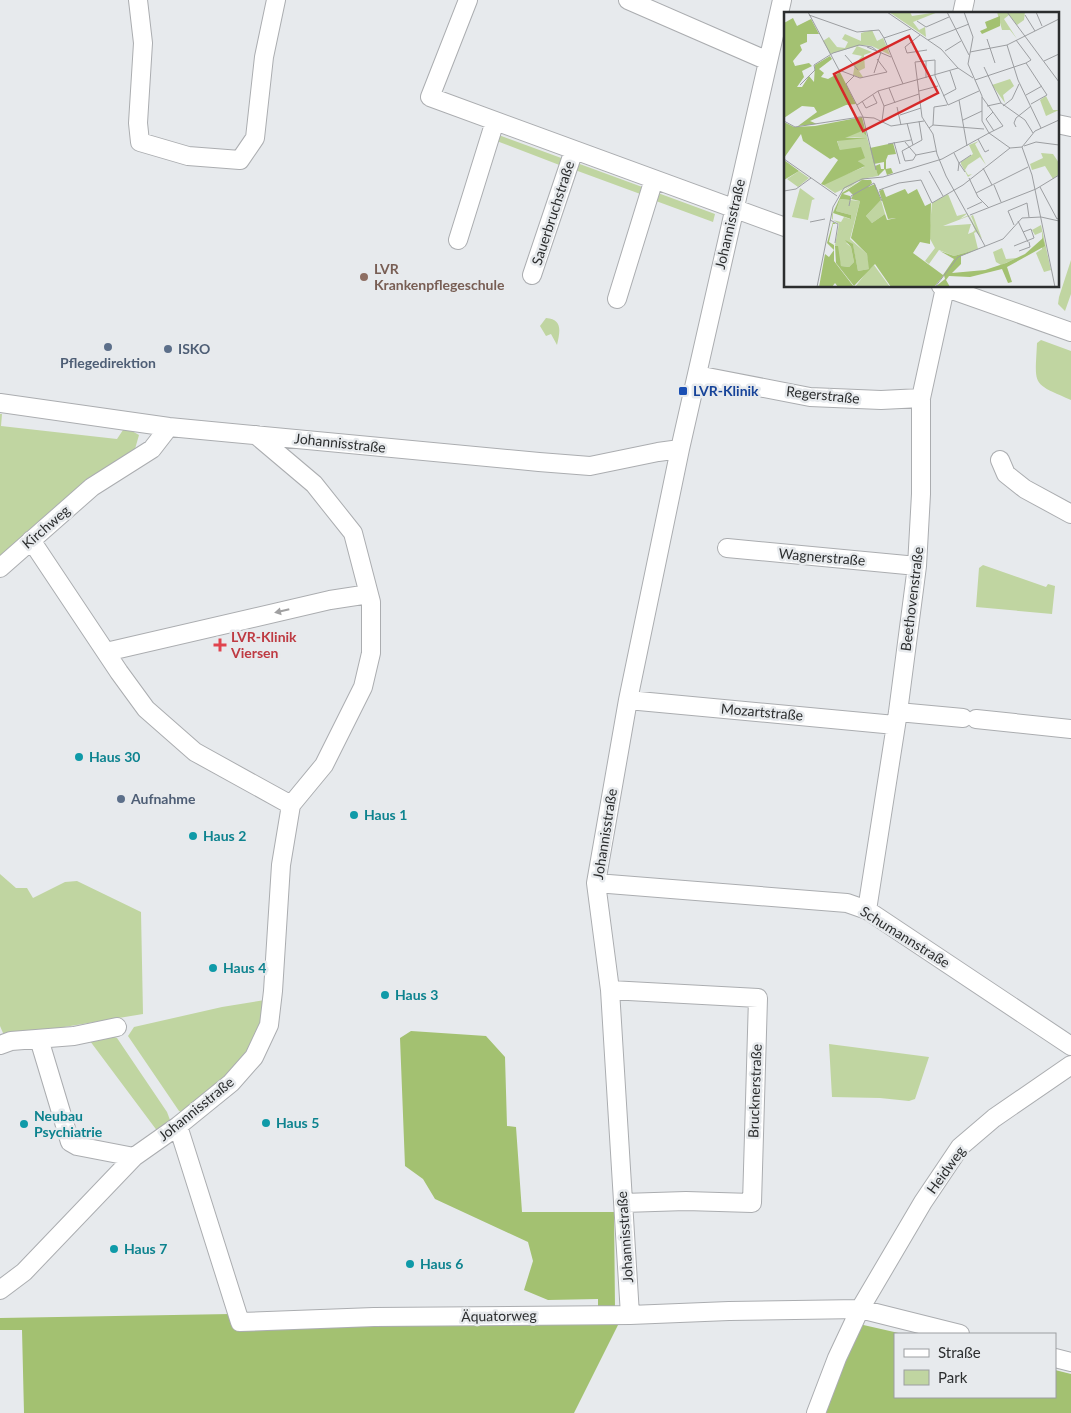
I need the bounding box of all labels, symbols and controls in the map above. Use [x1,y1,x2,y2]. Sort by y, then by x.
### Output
inset map [784,12,1058,288]
street label: Sauerbruchstraße [528,159,577,267]
street label: Johannisstraße [711,177,748,271]
place label: LVR Krankenpflegeschule [374,260,505,293]
marker: LVR Krankenpflegeschule [358,271,370,283]
place label: ISKO [178,340,210,357]
marker: Pflegedirektion [102,341,114,353]
marker: ISKO [162,343,174,355]
place label: Pflegedirektion [60,354,156,371]
place label: LVR-Klinik [693,382,759,399]
street label: Regerstraße [785,382,861,407]
marker: LVR-Klinik [677,385,689,397]
street label: Johannisstraße [293,429,387,456]
street label: Kirchweg [18,501,73,552]
street label: Wagnerstraße [778,544,866,569]
street label: Beethovenstraße [897,546,926,652]
one-way arrow [275,607,290,615]
place label: LVR-Klinik Viersen [230,628,297,661]
marker: LVR-Klinik Viersen [213,638,227,652]
street label: Mozartstraße [720,699,804,724]
place label: Haus 30 [89,748,140,765]
marker: Haus 30 [73,751,85,763]
street label: Johannisstraße [589,787,620,881]
place label: Aufnahme [130,790,196,807]
marker: Aufnahme [115,793,127,805]
place label: Haus 1 [364,806,407,823]
marker: Haus 1 [348,809,360,821]
place label: Haus 2 [203,827,246,844]
marker: Haus 2 [187,830,199,842]
street label: Schumannstraße [857,902,953,971]
place label: Haus 4 [223,959,266,976]
marker: Haus 4 [207,962,219,974]
place label: Haus 3 [395,986,438,1003]
marker: Haus 3 [379,989,391,1001]
street label: Brucknerstraße [744,1044,765,1138]
street label: Johannisstraße [155,1073,237,1144]
place label: Neubau Psychiatrie [34,1107,103,1140]
place label: Haus 5 [276,1114,319,1131]
marker: Haus 5 [260,1117,272,1129]
marker: Neubau Psychiatrie [18,1118,30,1130]
street label: Heidweg [923,1143,969,1197]
street label: Johannisstraße [613,1191,636,1283]
place label: Haus 7 [124,1240,167,1257]
marker: Haus 7 [108,1243,120,1255]
place label: Haus 6 [420,1255,463,1272]
marker: Haus 6 [404,1258,416,1270]
street label: Äquatorweg [461,1306,537,1325]
legend [894,1333,1056,1398]
text: Straße [938,1343,981,1361]
text: Park [938,1368,968,1386]

